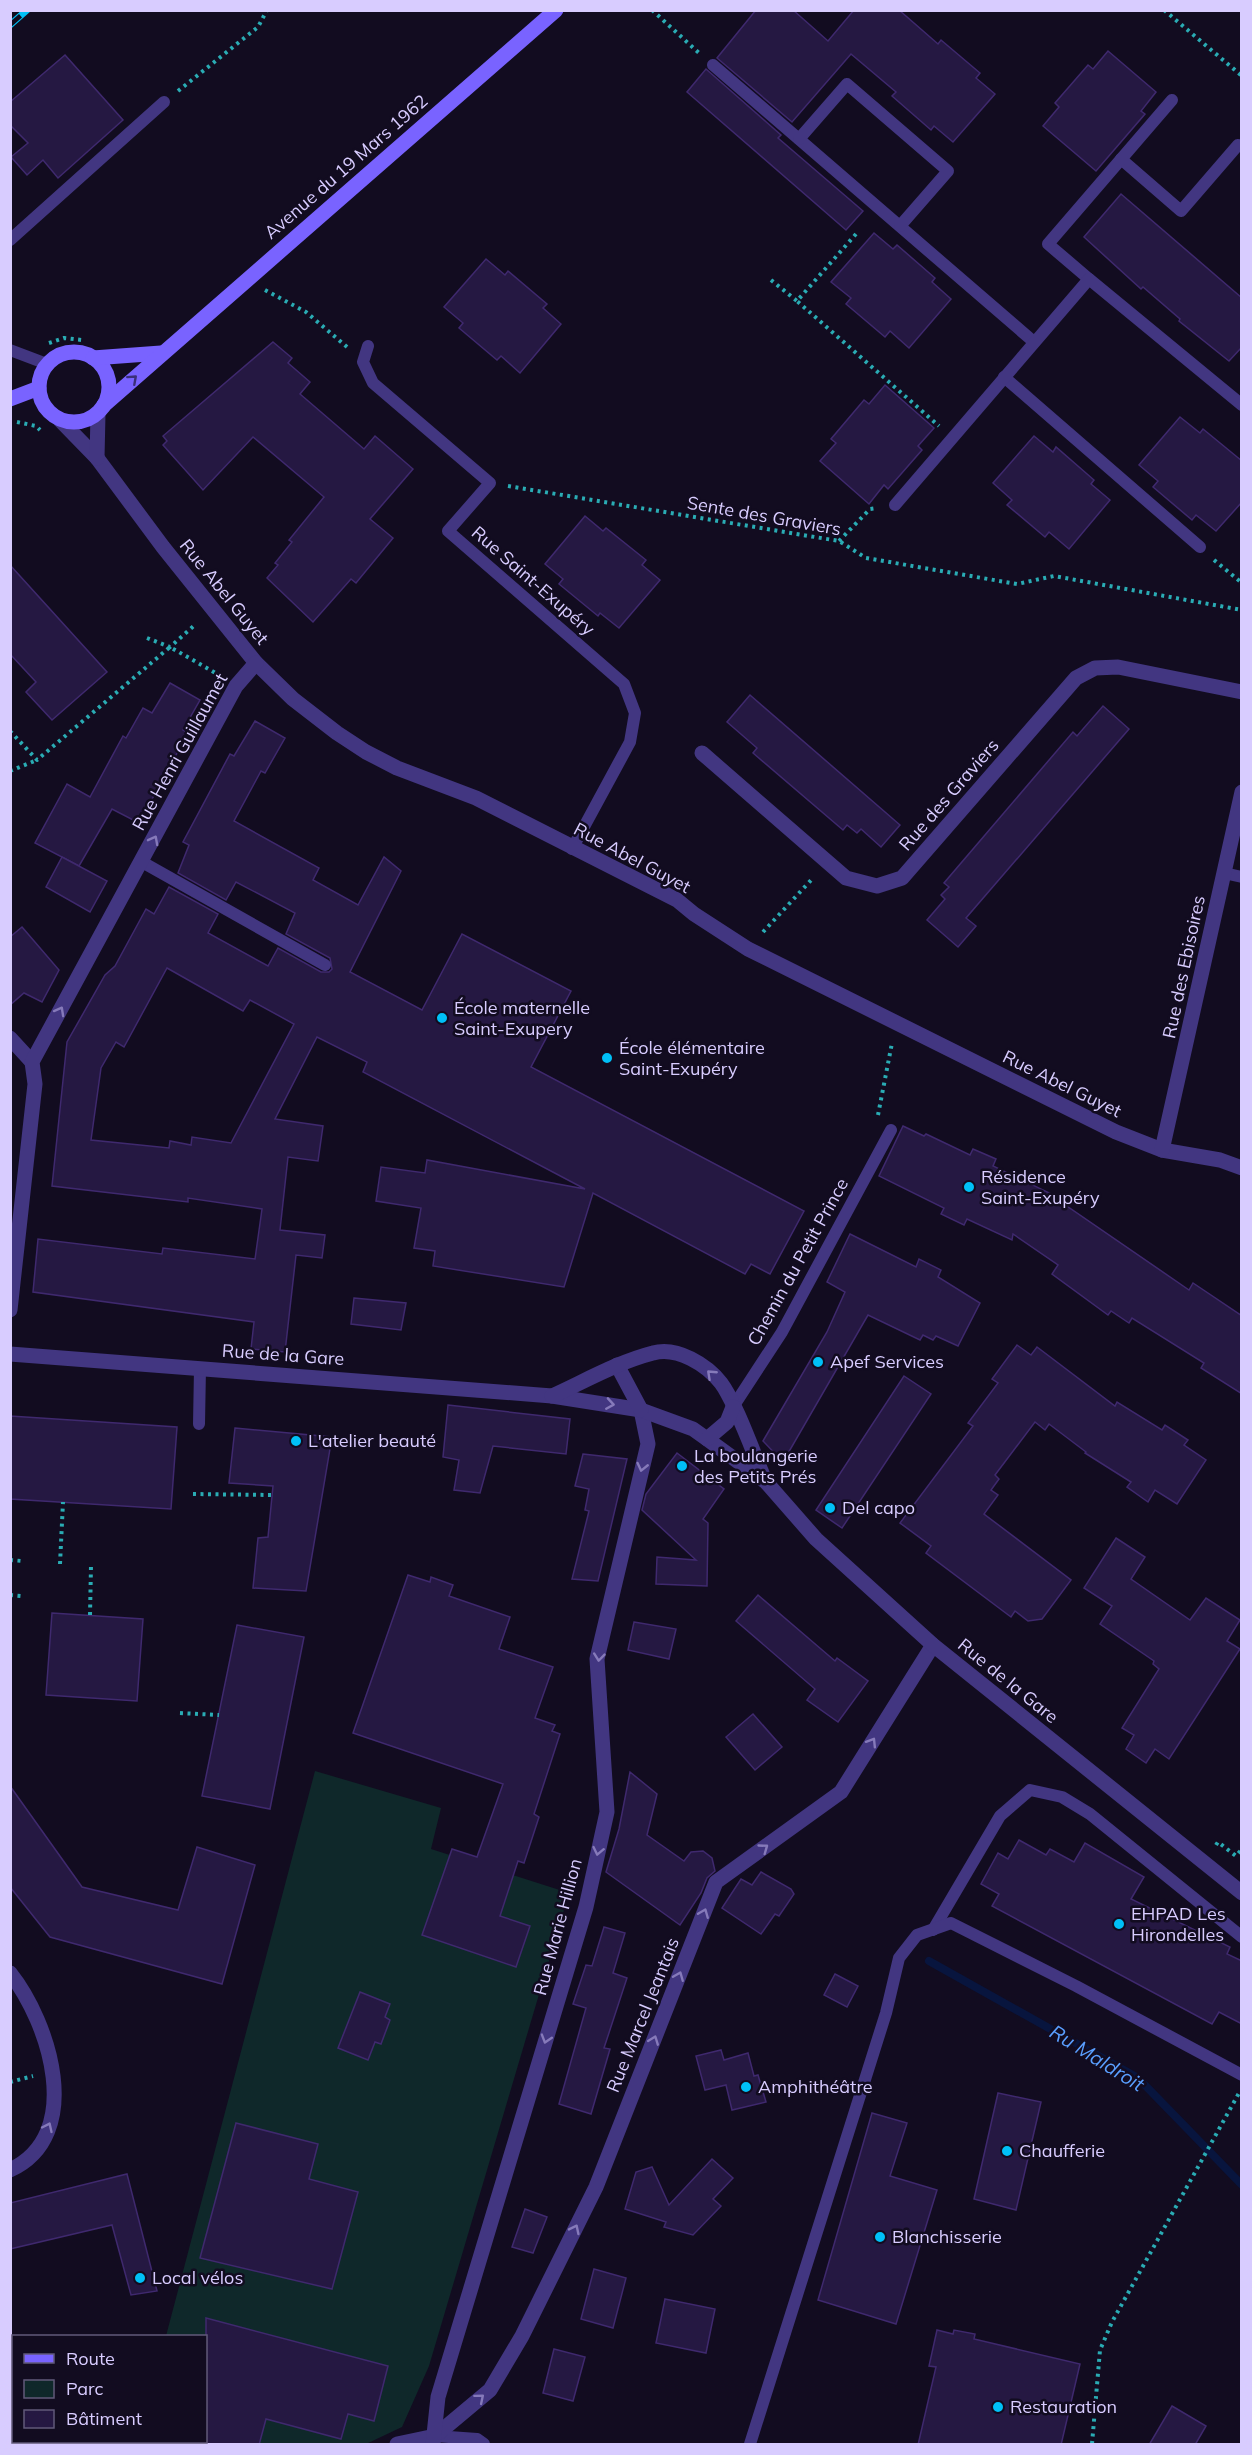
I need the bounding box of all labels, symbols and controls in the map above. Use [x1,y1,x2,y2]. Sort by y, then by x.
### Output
street label: Avenue du 19 Mars 1962 [259,89,432,244]
one-way arrow [125,376,136,387]
street label: Sente des Graviers [685,491,843,540]
street label: Rue Saint-Exupéry [467,521,600,641]
street label: Rue Abel Guyet [175,534,274,649]
street label: Rue Henri Guillaumet [127,669,232,834]
street label: Rue des Graviers [894,734,1004,855]
street label: Rue Abel Guyet [570,817,695,898]
one-way arrow [147,835,158,846]
street label: Rue des Ebisoires [1157,893,1210,1041]
place label: École maternelle Saint-Exupery [454,996,590,1040]
one-way arrow [53,1007,64,1017]
marker: École maternelle Saint-Exupery [435,1011,449,1025]
place label: École élémentaire Saint-Exupéry [619,1036,765,1080]
street label: Rue Abel Guyet [999,1045,1125,1122]
marker: École élémentaire Saint-Exupéry [600,1051,614,1065]
place label: Résidence Saint-Exupéry [981,1165,1100,1209]
street label: Chemin du Petit Prince [742,1174,853,1350]
marker: Résidence Saint-Exupéry [962,1180,976,1194]
street label: Rue de la Gare [221,1339,345,1370]
place label: Apef Services [830,1350,944,1373]
marker: Apef Services [811,1355,825,1369]
one-way arrow [707,1371,718,1382]
one-way arrow [604,1397,614,1410]
place label: L'atelier beauté [308,1429,436,1452]
marker: L'atelier beauté [289,1434,303,1448]
place label: La boulangerie des Petits Prés [694,1444,818,1488]
marker: La boulangerie des Petits Prés [675,1459,689,1473]
one-way arrow [636,1462,649,1472]
place label: Del capo [842,1496,915,1519]
marker: Del capo [823,1501,837,1515]
street label: Rue de la Gare [953,1633,1063,1728]
one-way arrow [593,1653,606,1662]
one-way arrow [865,1738,876,1749]
one-way arrow [757,1844,768,1855]
one-way arrow [593,1846,606,1856]
street label: Rue Marie Hillion [528,1856,587,1998]
place label: EHPAD Les Hirondelles [1131,1902,1226,1946]
one-way arrow [697,1908,709,1919]
marker: EHPAD Les Hirondelles [1112,1917,1126,1931]
street label: Rue Marcel Jeantais [601,1934,684,2096]
one-way arrow [672,1972,684,1983]
water label: Ru Maldroit [1045,2019,1150,2097]
one-way arrow [541,2033,553,2044]
one-way arrow [647,2035,659,2046]
place label: Amphithéâtre [758,2075,873,2098]
marker: Amphithéâtre [739,2080,753,2094]
one-way arrow [41,2123,53,2134]
place label: Chaufferie [1019,2139,1105,2162]
marker: Chaufferie [1000,2144,1014,2158]
one-way arrow [568,2225,579,2236]
place label: Blanchisserie [892,2225,1002,2248]
marker: Blanchisserie [873,2230,887,2244]
place label: Local vélos [152,2266,243,2289]
marker: Local vélos [133,2271,147,2285]
legend [12,2335,207,2443]
text: Route [66,2347,115,2370]
text: Parc [66,2377,104,2400]
one-way arrow [473,2394,484,2405]
place label: Restauration [1010,2395,1117,2418]
marker: Restauration [991,2400,1005,2414]
text: Bâtiment [66,2407,142,2430]

